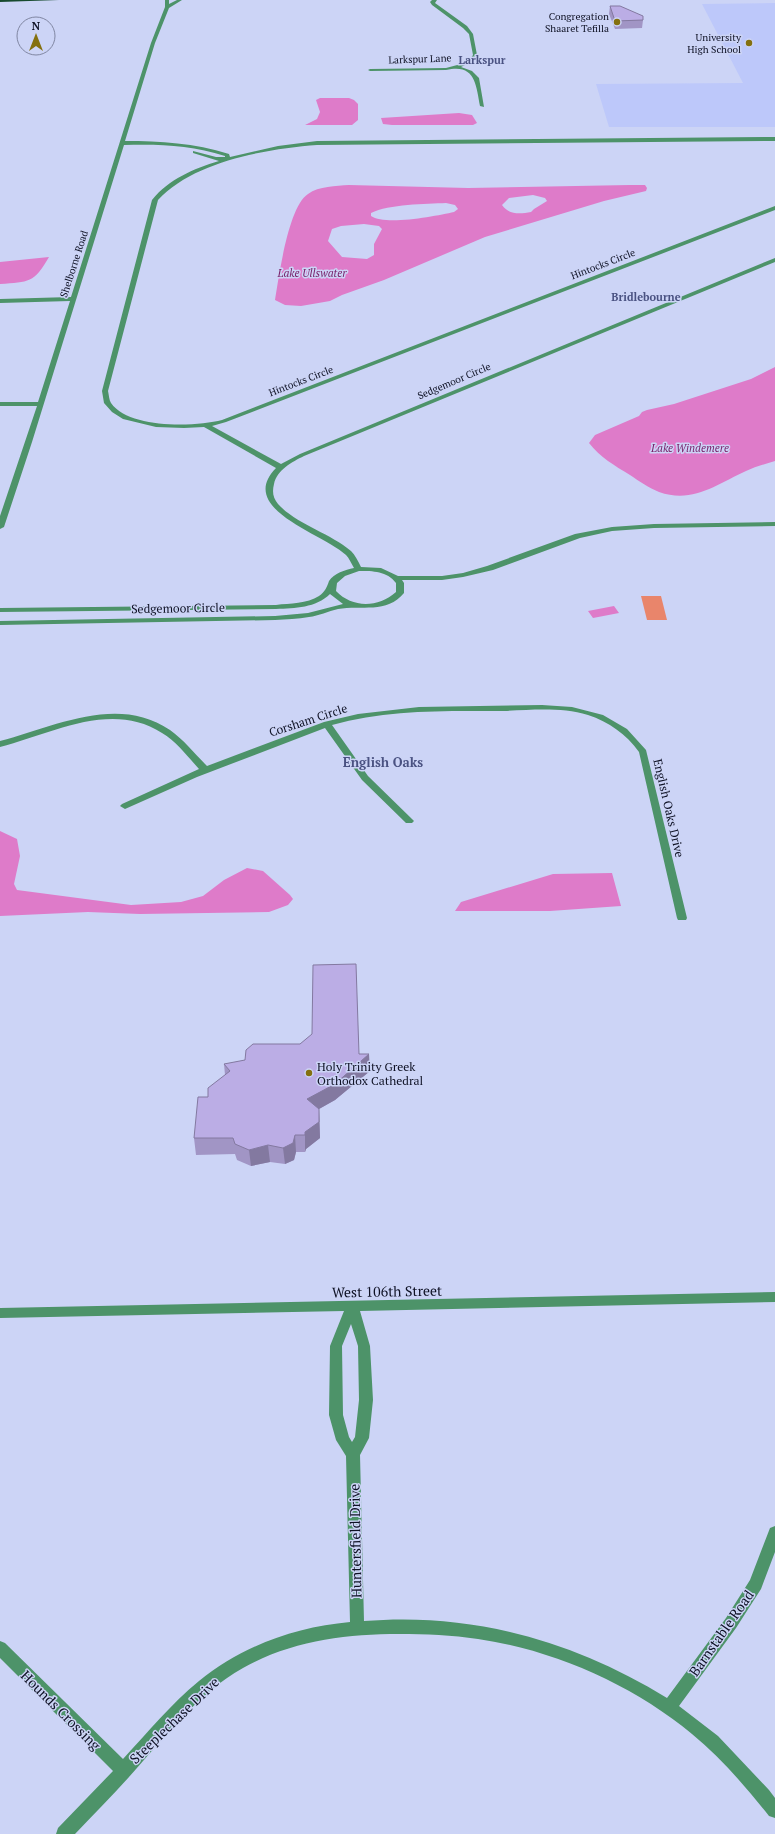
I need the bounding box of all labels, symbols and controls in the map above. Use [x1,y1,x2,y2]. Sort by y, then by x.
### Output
place label: Congregation Shaaret Tefilla [545,10,609,35]
north arrow [16,16,56,56]
marker: Congregation Shaaret Tefilla [612,17,622,27]
text: N [32,19,41,33]
place label: University High School [687,31,742,56]
marker: University High School [744,38,754,48]
street label: Larkspur Lane [388,51,452,67]
district label: Larkspur [459,53,506,67]
street label: Shelborne Road [57,228,91,299]
street label: Hintocks Circle [569,246,637,282]
water label: Lake Ullswater [277,266,347,280]
district label: Bridlebourne [611,290,681,304]
street label: Sedgemoor Circle [415,360,493,402]
street label: Hintocks Circle [267,363,335,399]
water label: Lake Windemere [650,441,729,455]
street label: Sedgemoor Circle [131,600,225,616]
street label: Corsham Circle [267,700,349,740]
district label: English Oaks [343,753,423,771]
street label: English Oaks Drive [650,757,688,859]
place label: Holy Trinity Greek Orthodox Cathedral [317,1059,424,1088]
marker: Holy Trinity Greek Orthodox Cathedral [304,1068,314,1078]
street label: West 106th Street [332,1281,443,1301]
street label: Huntersfield Drive [345,1484,365,1598]
street label: Barnstable Road [684,1586,758,1680]
street label: Hounds Crossing [17,1666,106,1755]
street label: Steeplechase Drive [125,1672,223,1768]

